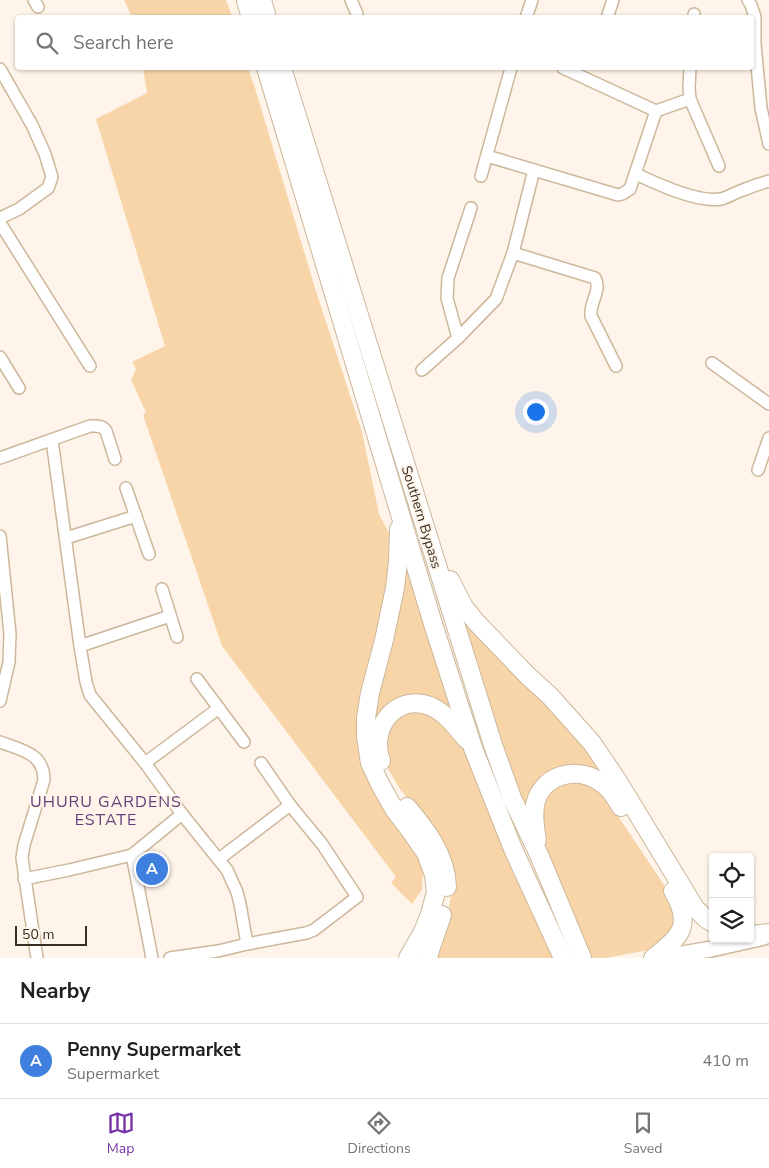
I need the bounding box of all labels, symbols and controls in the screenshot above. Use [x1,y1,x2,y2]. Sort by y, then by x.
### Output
search box [15,15,754,70]
icon: search [33,29,61,57]
text: Search here [73,30,174,56]
your location [523,399,549,425]
street label: Southern Bypass [397,463,446,571]
district label: UHURU GARDENS ESTATE [30,791,182,831]
pin: A [136,850,168,888]
map controls [709,853,754,943]
button: locate [709,853,754,898]
button: layers [709,898,754,943]
scale bar [15,923,88,946]
text: 50 m [22,925,54,944]
text: Nearby [20,977,90,1005]
text: Penny Supermarket [67,1037,241,1063]
text: A [30,1050,42,1072]
text: 410 m [702,1050,749,1072]
text: Supermarket [67,1063,159,1085]
tab: Map [107,1109,135,1158]
tab: Directions [348,1109,411,1158]
tab: Saved [624,1109,662,1158]

